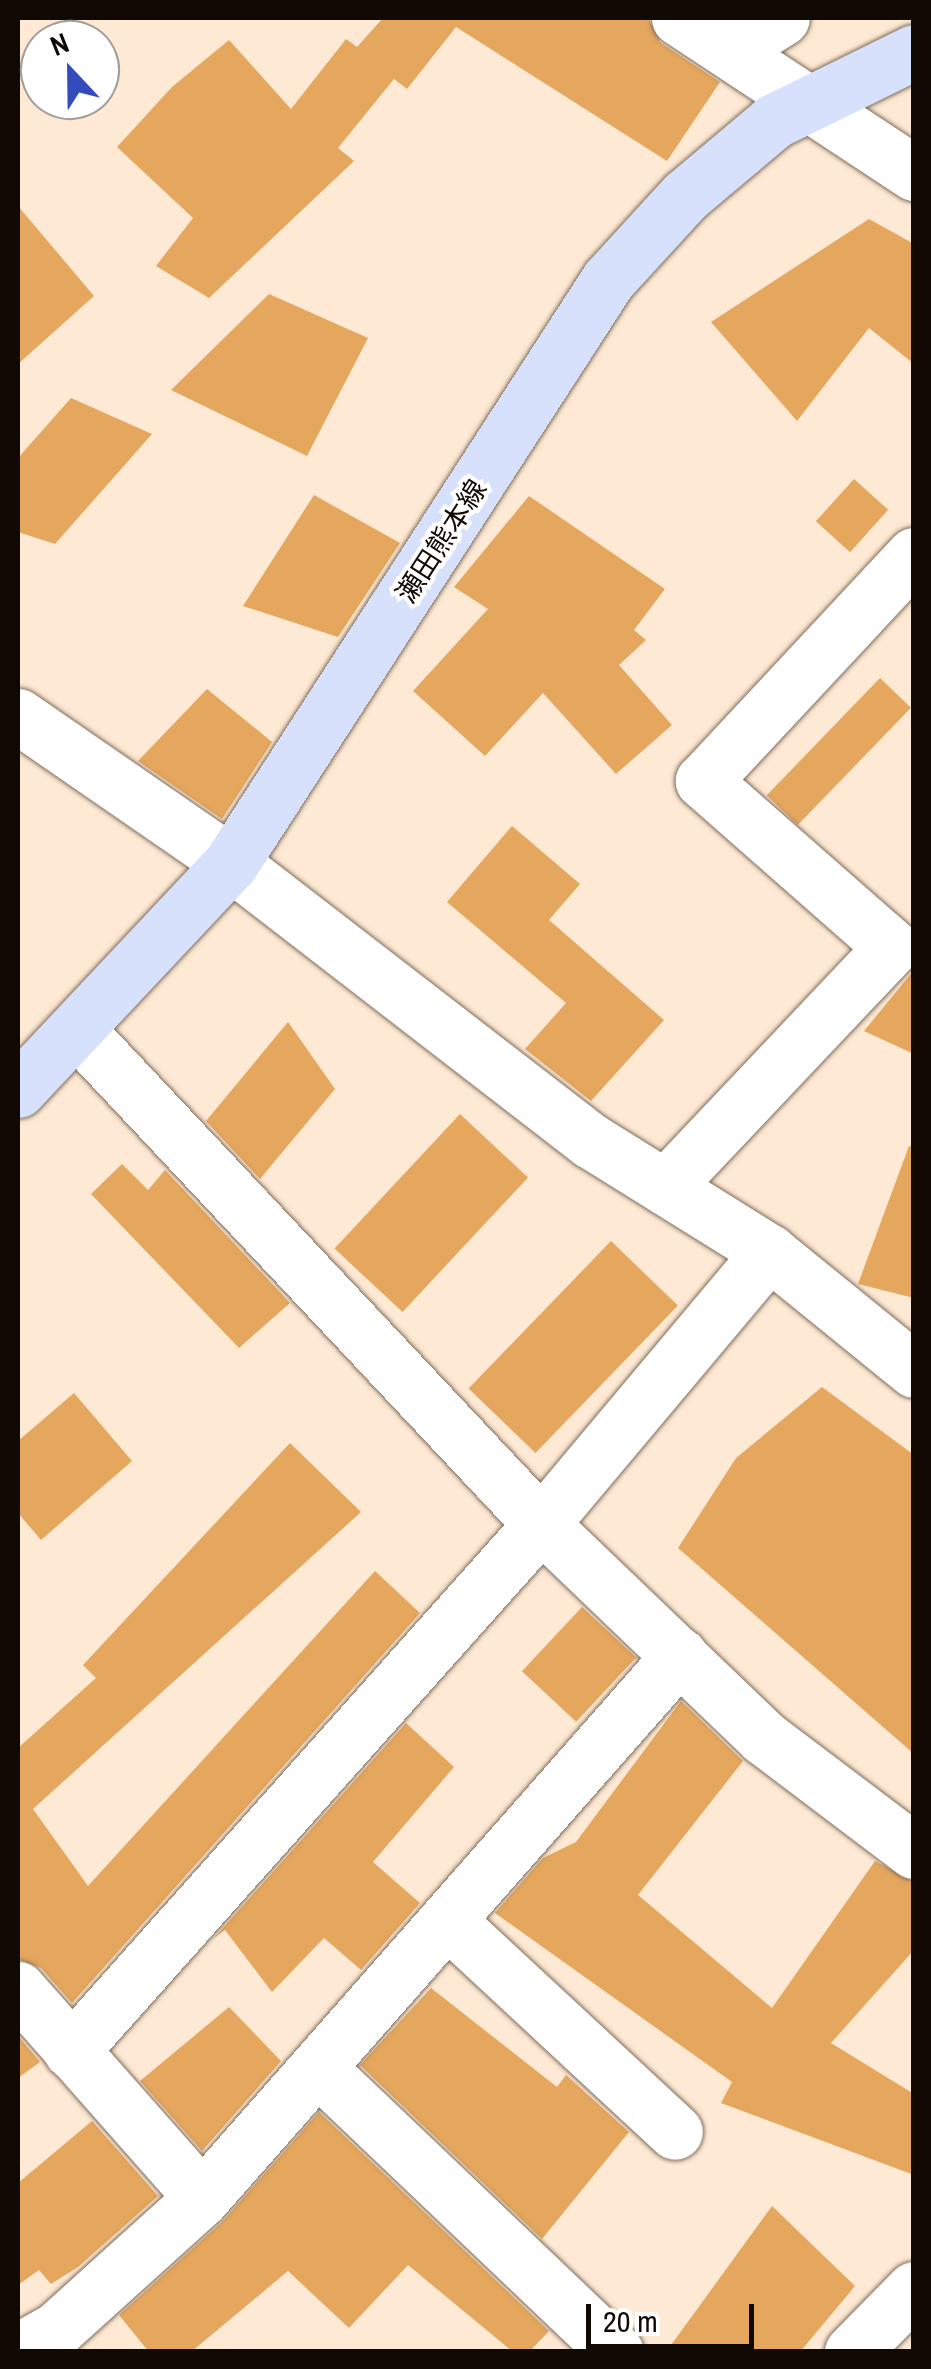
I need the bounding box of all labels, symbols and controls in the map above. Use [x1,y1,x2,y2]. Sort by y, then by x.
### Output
north arrow [20,20,120,120]
text: N [45,23,74,65]
street label: 瀬田熊本線 [389,473,493,609]
scale bar [591,2284,758,2346]
text: 20 m [603,2301,658,2341]

